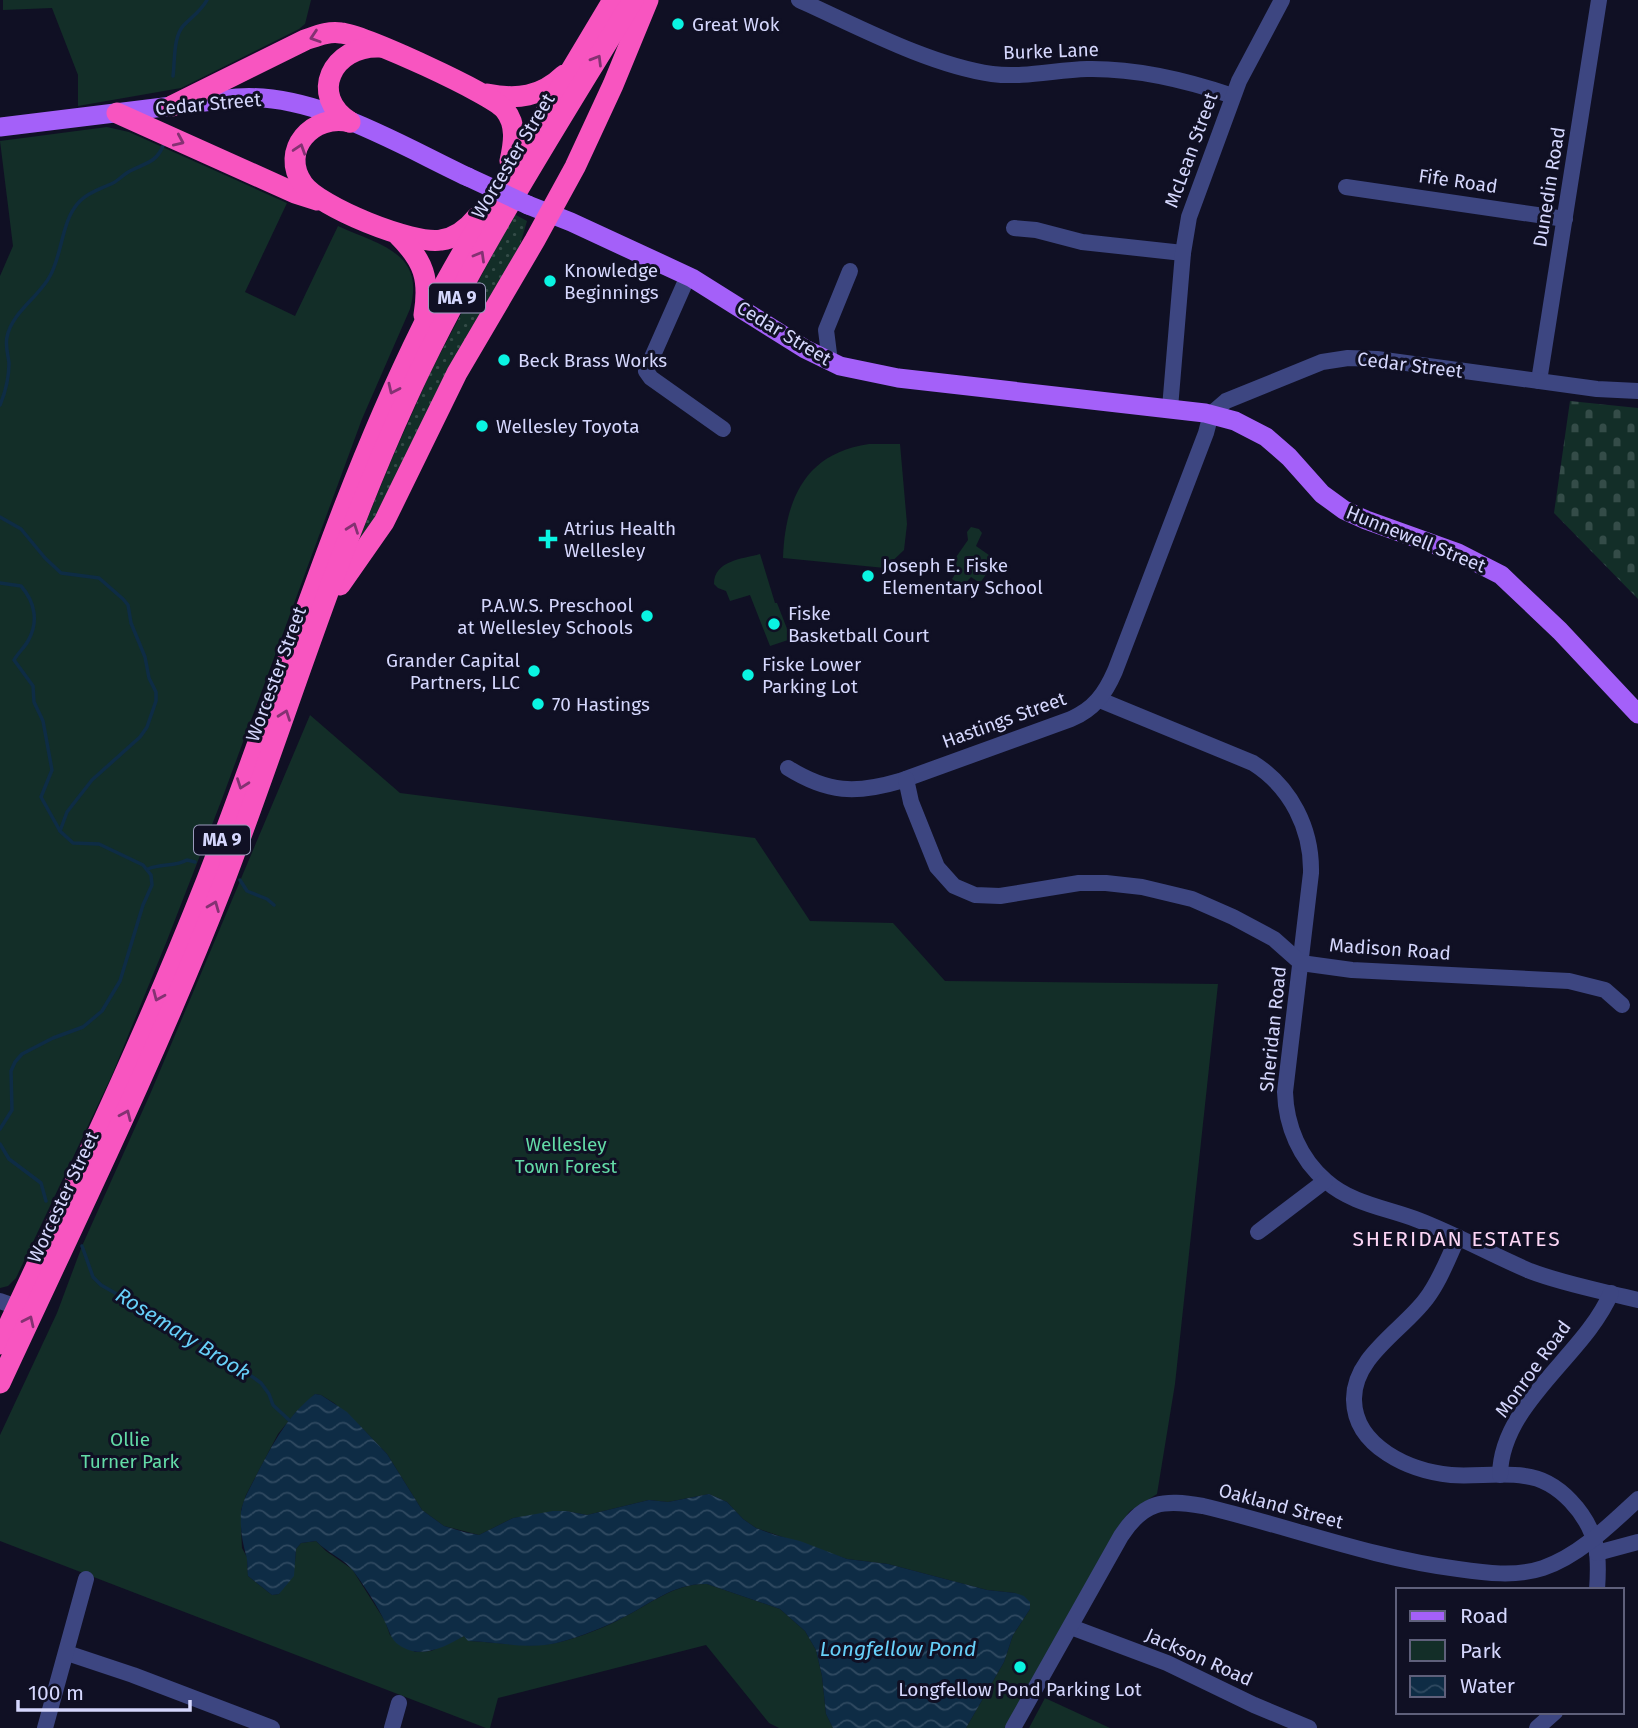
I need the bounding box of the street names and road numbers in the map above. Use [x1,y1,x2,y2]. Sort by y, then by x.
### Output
street label: Burke Lane [1003,38,1099,64]
street label: Cedar Street [154,88,262,120]
street label: Worcester Street [467,89,560,223]
street label: McLean Street [1159,89,1223,211]
street label: Dunedin Road [1528,125,1570,249]
street label: Fife Road [1417,164,1499,198]
road number: MA 9 [429,284,485,312]
street label: Cedar Street [733,296,836,370]
street label: Cedar Street [1356,347,1464,383]
street label: Hunnewell Street [1343,501,1489,577]
street label: Worcester Street [241,603,311,745]
street label: Hastings Street [939,687,1069,753]
road number: MA 9 [194,826,250,854]
street label: Madison Road [1328,933,1452,965]
street label: Sheridan Road [1255,965,1291,1093]
street label: Worcester Street [23,1128,104,1266]
street label: Monroe Road [1490,1316,1576,1422]
street label: Oakland Street [1216,1478,1346,1534]
street label: Jackson Road [1142,1623,1256,1691]

